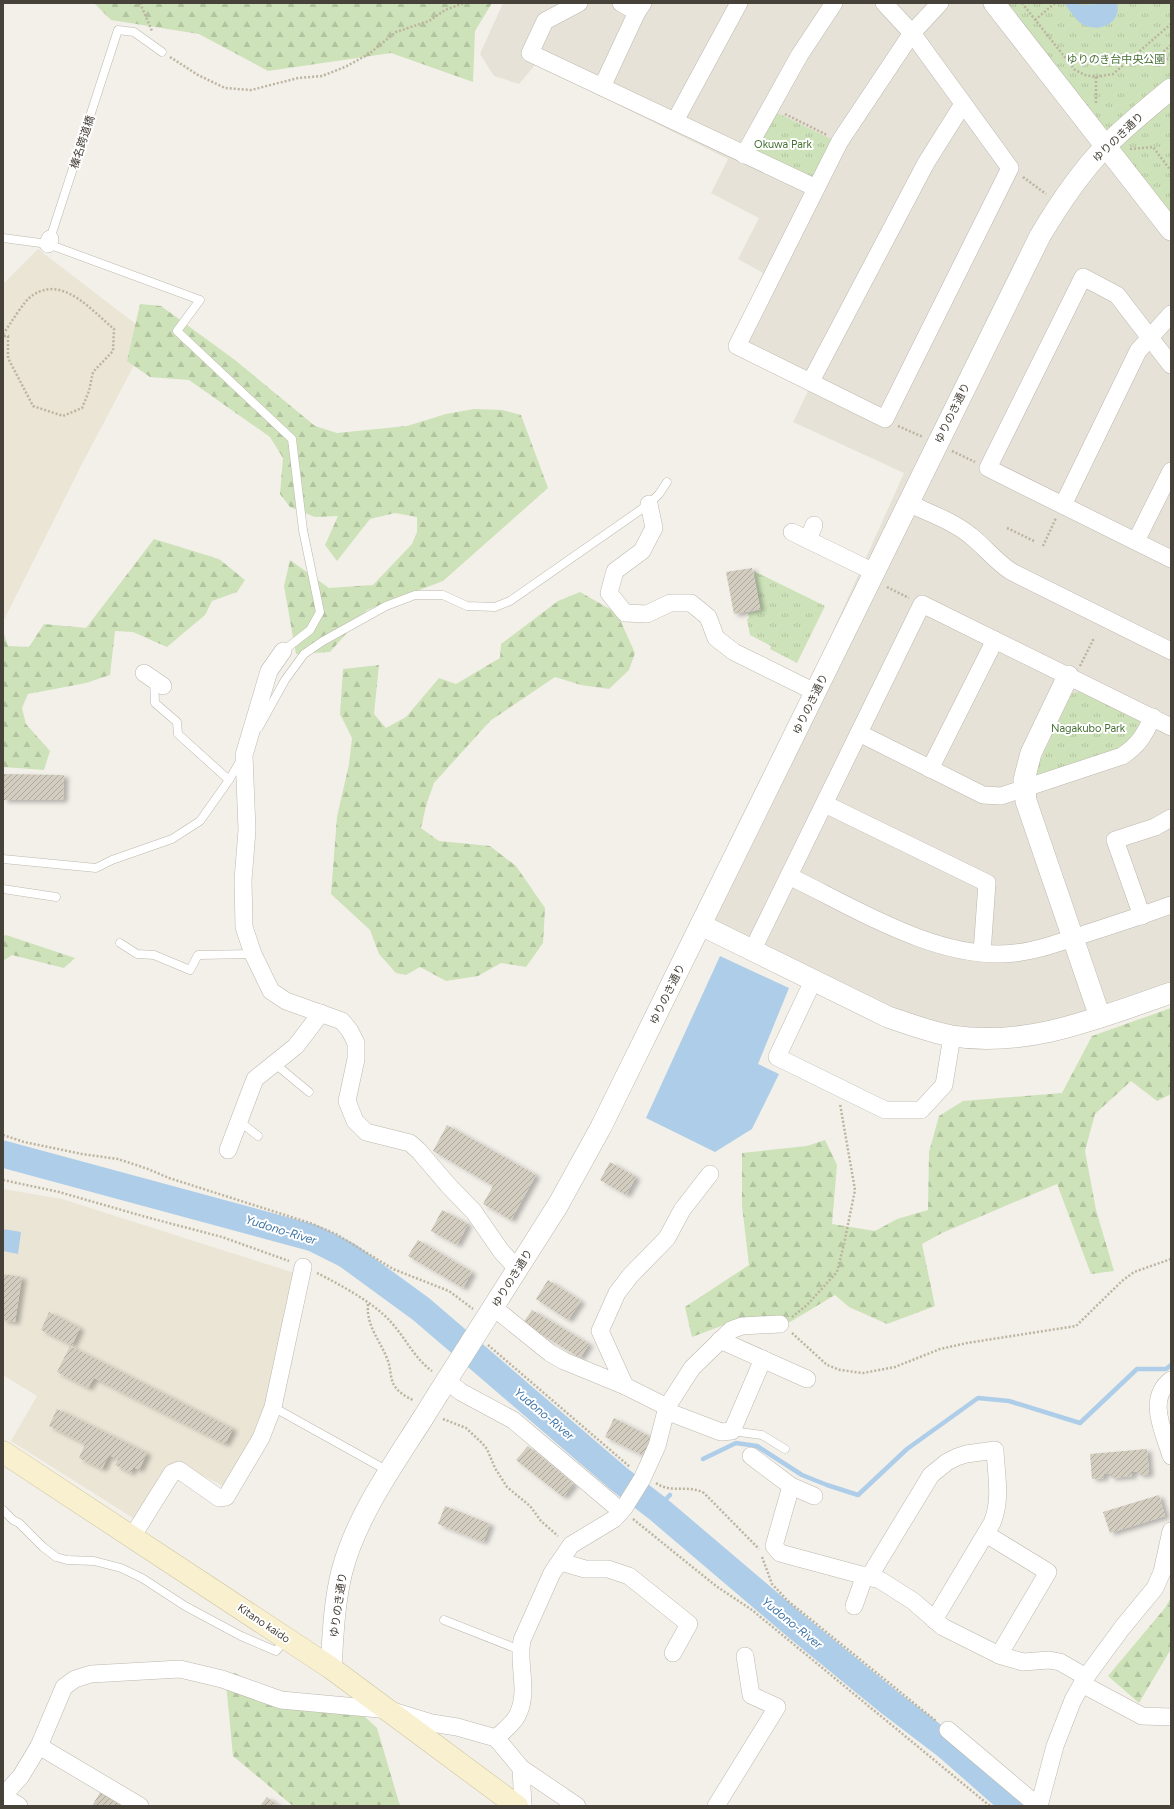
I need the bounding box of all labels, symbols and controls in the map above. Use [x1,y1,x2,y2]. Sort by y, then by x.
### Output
park label: ゆりのき台中央公園 [1067,53,1165,66]
street label: ゆりのき通り [1090,110,1146,165]
street label: 榛名跨道橋 [68,114,97,170]
park label: Okuwa Park [754,138,813,151]
street label: ゆりのき通り [932,381,973,446]
street label: ゆりのき通り [790,672,831,737]
park label: Nagakubo Park [1051,722,1126,735]
street label: ゆりのき通り [647,962,688,1027]
water label: Yudono-River [244,1213,319,1248]
street label: ゆりのき通り [490,1247,535,1310]
water label: Yudono-River [511,1385,577,1444]
street label: ゆりのき通り [327,1572,350,1638]
water label: Yudono-River [759,1594,826,1652]
street label: Kitano kaido [235,1601,292,1646]

